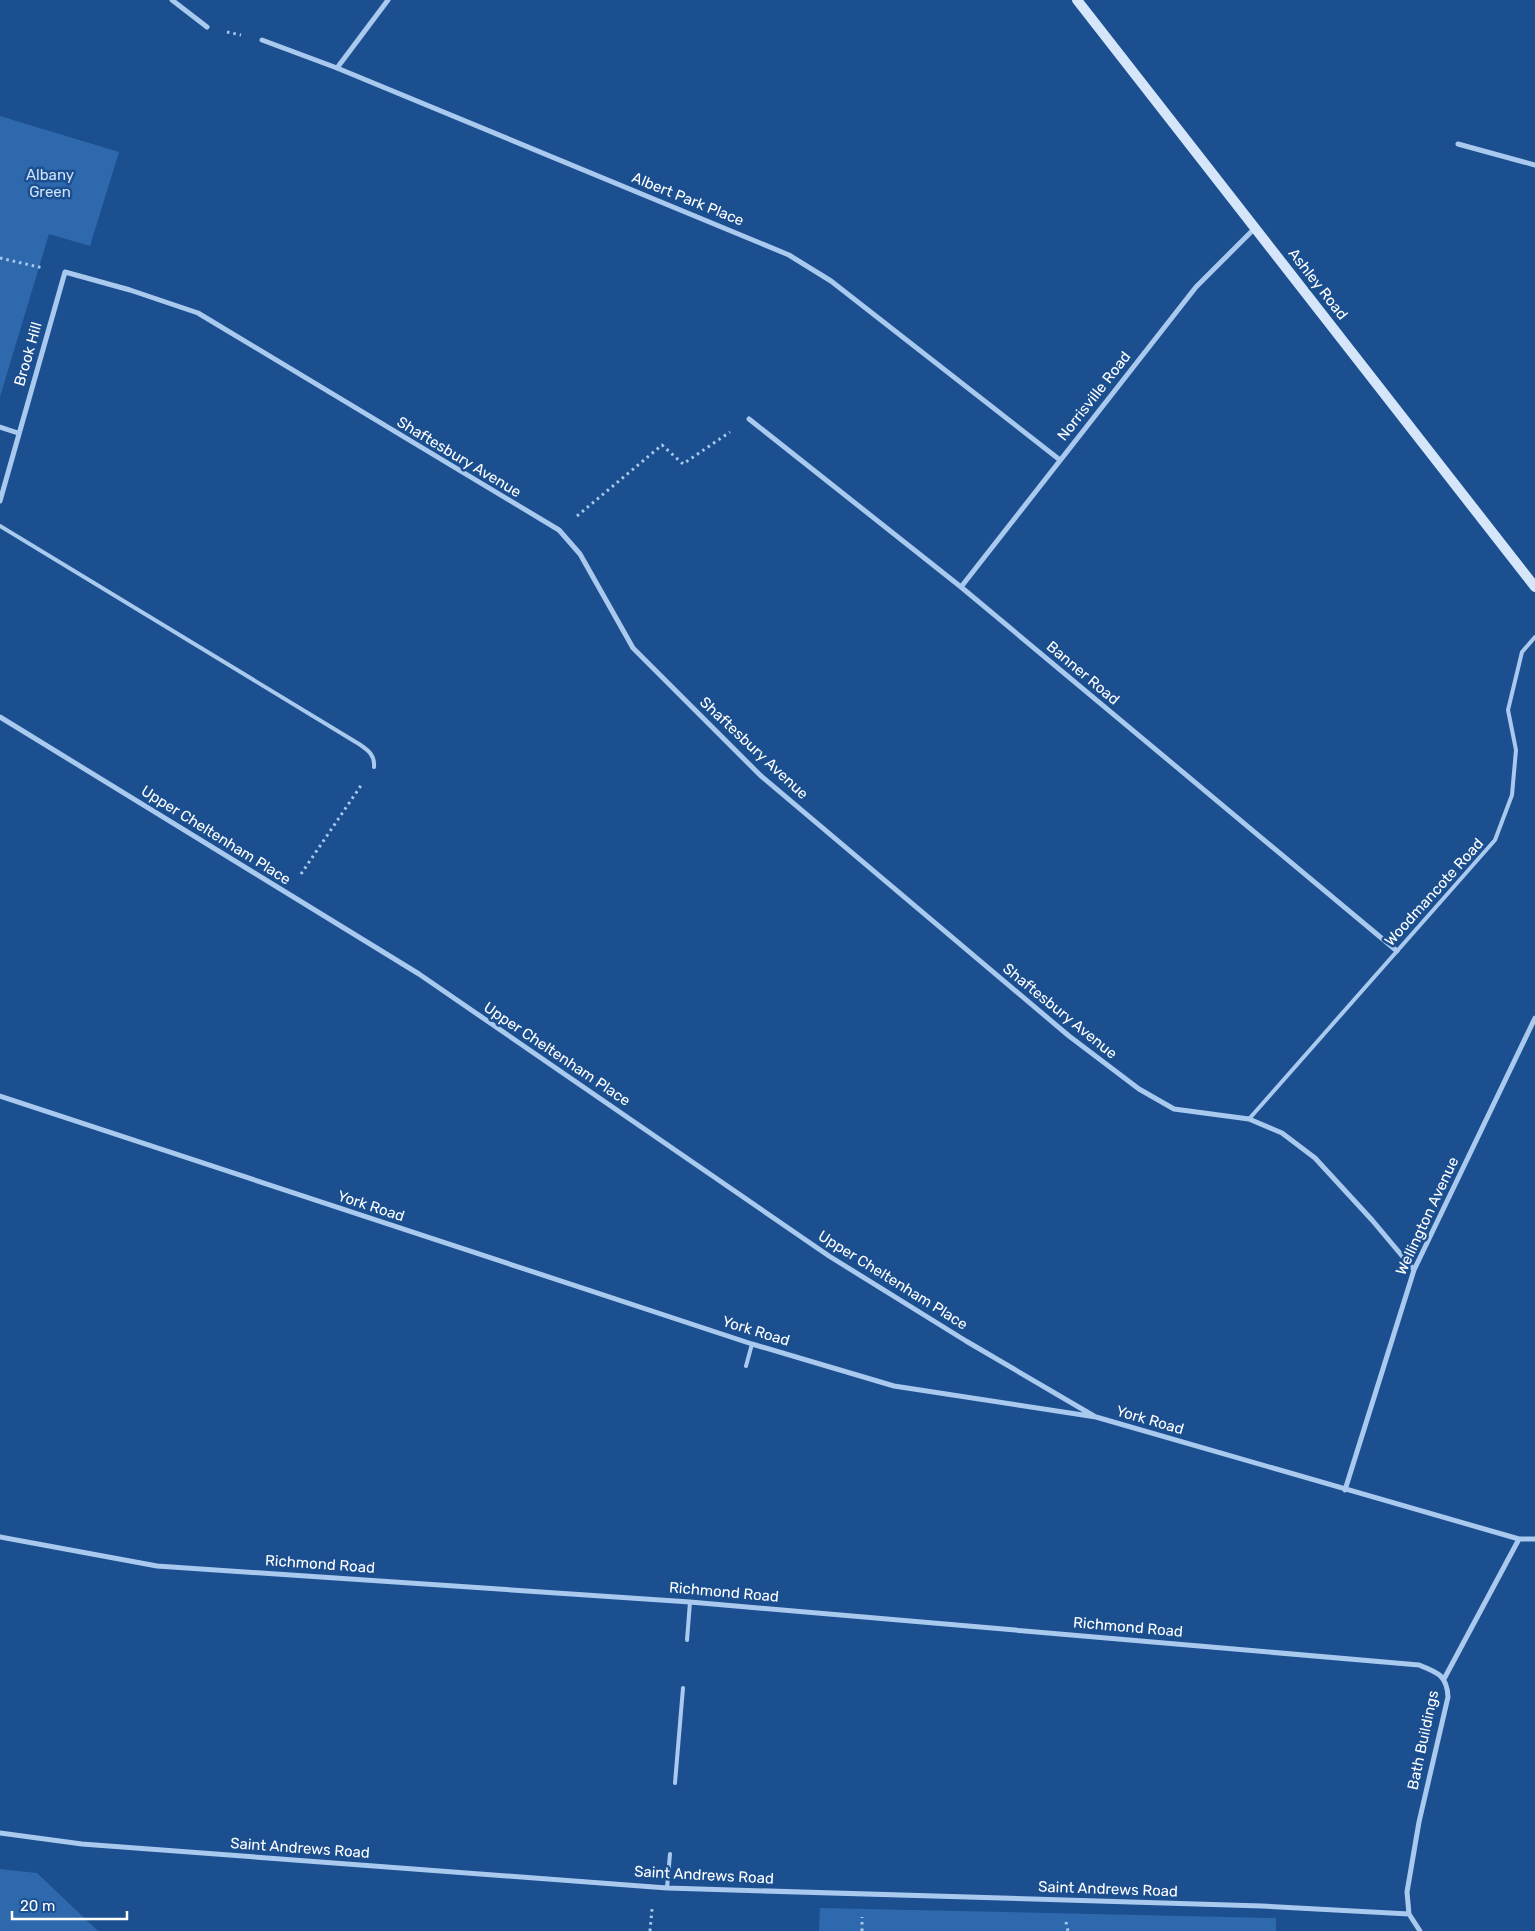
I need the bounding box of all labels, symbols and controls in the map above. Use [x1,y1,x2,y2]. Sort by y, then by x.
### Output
park label: Albany Green [26,166,74,201]
street label: Albert Park Place [629,168,747,230]
street label: Ashley Road [1285,245,1351,323]
street label: Brook Hill [10,320,46,388]
street label: Norrisville Road [1054,348,1134,444]
street label: Shaftesbury Avenue [394,413,524,501]
street label: Banner Road [1043,637,1123,709]
street label: Shaftesbury Avenue [696,693,812,803]
street label: Upper Cheltenham Place [138,782,294,888]
street label: Woodmancote Road [1381,834,1487,950]
street label: Shaftesbury Avenue [999,959,1121,1063]
street label: Upper Cheltenham Place [480,998,634,1110]
street label: Wellington Avenue [1392,1154,1462,1278]
street label: York Road [335,1187,407,1225]
street label: Upper Cheltenham Place [815,1227,971,1333]
street label: York Road [720,1312,792,1350]
street label: York Road [1114,1402,1186,1438]
street label: Richmond Road [264,1551,376,1577]
street label: Richmond Road [668,1578,780,1606]
street label: Richmond Road [1072,1613,1184,1641]
street label: Bath Buildings [1404,1688,1442,1792]
street label: Saint Andrews Road [230,1834,370,1862]
street label: Saint Andrews Road [634,1862,774,1888]
street label: Saint Andrews Road [1038,1878,1178,1900]
scale bar [12,1888,128,1920]
text: 20 m [20,1897,55,1915]

